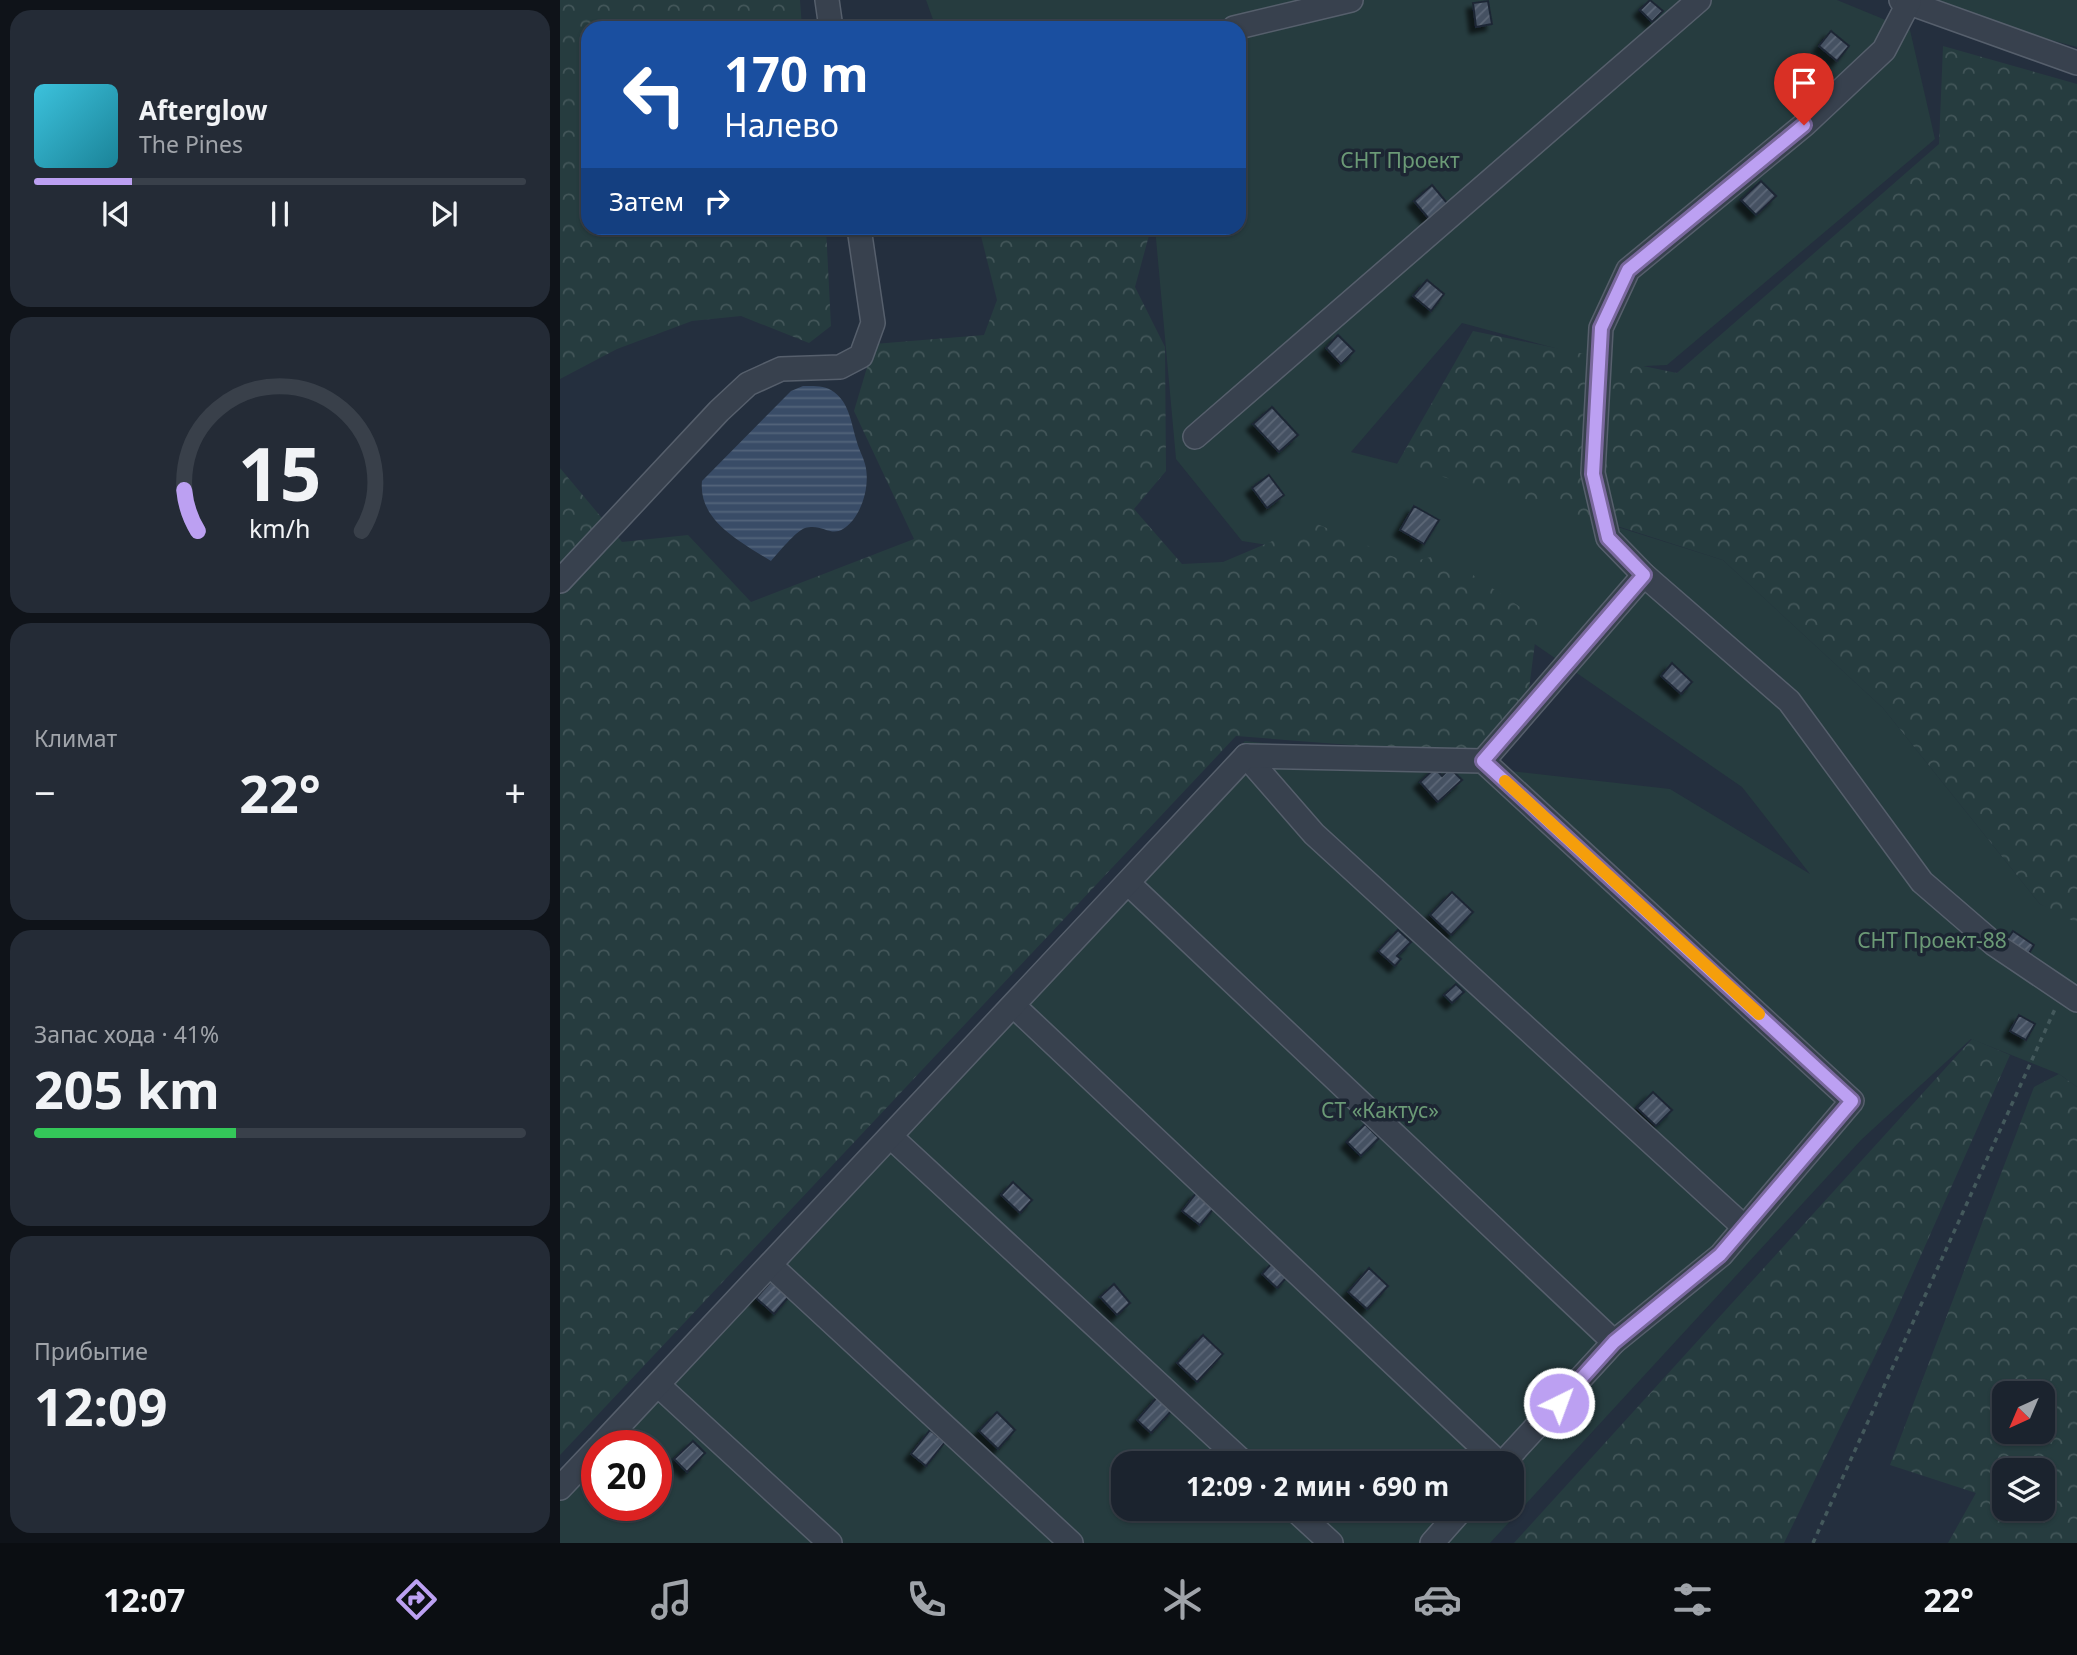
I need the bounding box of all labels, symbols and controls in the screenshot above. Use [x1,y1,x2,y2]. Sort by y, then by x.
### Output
text: 170 m [724,40,869,106]
icon: left [609,49,700,140]
pin [1774,53,1834,125]
icon: arrive [1785,64,1823,102]
text: Afterglow [139,92,267,128]
text: Налево [724,103,839,146]
text: The Pines [139,128,243,160]
park label: СНТ Проект [1340,146,1460,174]
icon: right [698,182,736,220]
text: Затем [609,183,684,219]
icon: previous [97,195,135,233]
icon: pause [261,195,299,233]
icon: next [425,195,463,233]
text: 15 [238,423,322,522]
text: km/h [249,511,311,545]
text: Климат [34,722,117,754]
text: 22° [239,757,321,828]
text: − [34,766,56,818]
text: + [504,766,526,818]
park label: СНТ Проект-88 [1857,926,2007,954]
text: Запас хода · 41% [34,1018,219,1050]
text: 205 km [34,1053,220,1124]
park label: СТ «Кактус» [1321,1096,1439,1124]
text: Прибытие [34,1335,148,1367]
position arrow [1522,1366,1596,1440]
text: 12:09 [34,1370,168,1441]
north arrow [1992,1381,2054,1444]
map controls [1992,1381,2055,1521]
speed limit sign: 20 [581,1430,672,1521]
button: layers [1992,1458,2055,1521]
text: 12:09 · 2 мин · 690 m [1186,1468,1449,1504]
icon: directions [392,1575,441,1624]
icon: music [647,1575,696,1624]
icon: phone [902,1575,951,1624]
icon: climate [1158,1575,1207,1624]
icon: car [1413,1575,1462,1624]
icon: filters [1668,1575,1717,1624]
text: 12:07 [103,1578,185,1621]
text: 22° [1924,1578,1974,1621]

